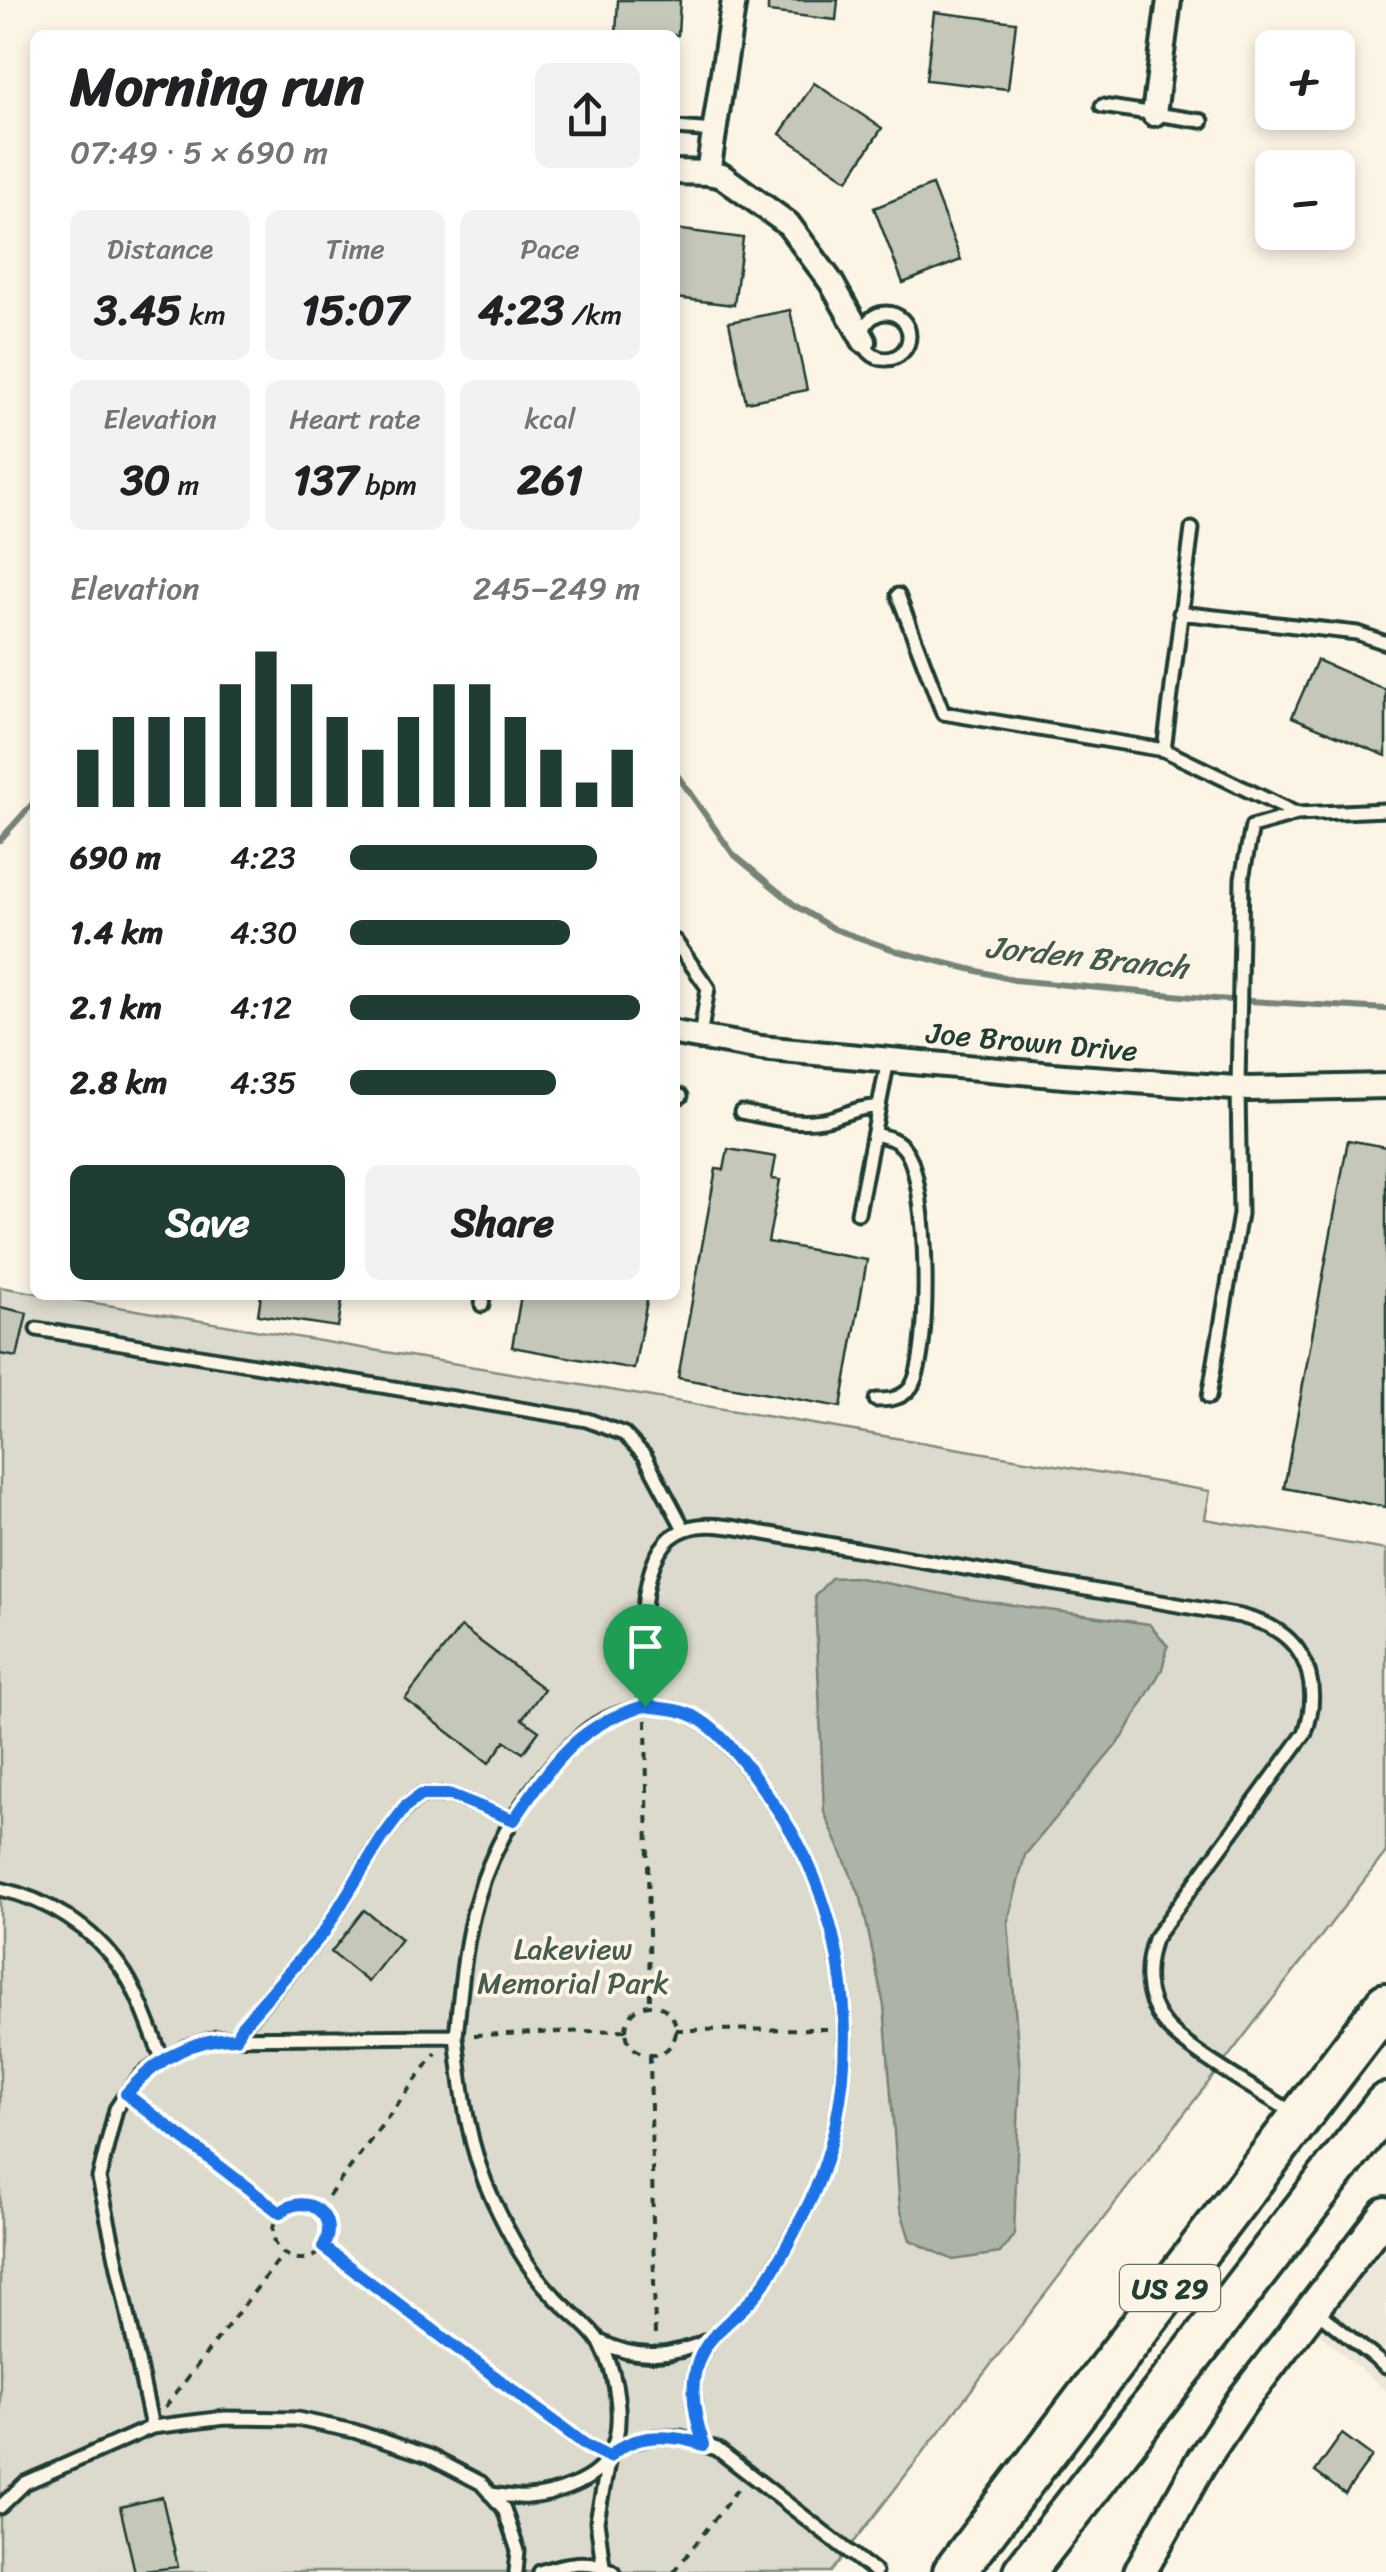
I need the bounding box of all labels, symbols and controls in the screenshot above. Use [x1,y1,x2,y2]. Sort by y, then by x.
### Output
map controls [1255,30,1355,250]
button: + [1255,30,1355,130]
text: Morning run [70,38,364,135]
button: share [535,63,640,168]
text: 07:49 · 5 × 690 m [70,124,328,181]
button: − [1255,150,1355,250]
text: Distance [107,224,213,273]
text: Time [325,224,385,273]
text: Pace [520,224,580,273]
text: 3.45 [94,273,182,347]
text: 15:07 [302,273,408,347]
text: 4:23 [478,273,564,347]
text: km [182,290,226,339]
text: /km [564,290,622,339]
text: Elevation [103,394,217,443]
text: Heart rate [289,394,421,443]
text: kcal [525,394,575,443]
text: 30 [121,443,170,517]
text: 137 [293,443,358,517]
text: 261 [517,443,583,517]
text: m [170,460,199,509]
text: bpm [358,460,417,509]
text: Elevation [70,560,200,617]
text: 245–249 m [473,560,640,617]
text: 690 m [70,829,161,886]
text: 4:23 [230,829,296,886]
text: 1.4 km [70,904,163,961]
text: 4:30 [230,904,297,961]
water label: Jorden Branch [983,919,1194,997]
text: 2.1 km [70,979,162,1036]
text: 4:12 [230,979,292,1036]
street label: Joe Brown Drive [923,1006,1140,1078]
text: 2.8 km [70,1054,167,1111]
text: 4:35 [230,1054,297,1111]
button: Save [70,1165,345,1280]
button: Share [365,1165,640,1280]
pin [603,1604,688,1707]
icon: arrive [618,1619,673,1674]
park label: Lakeview Memorial Park [477,1922,669,2010]
road number: US 29 [1120,2265,1220,2311]

